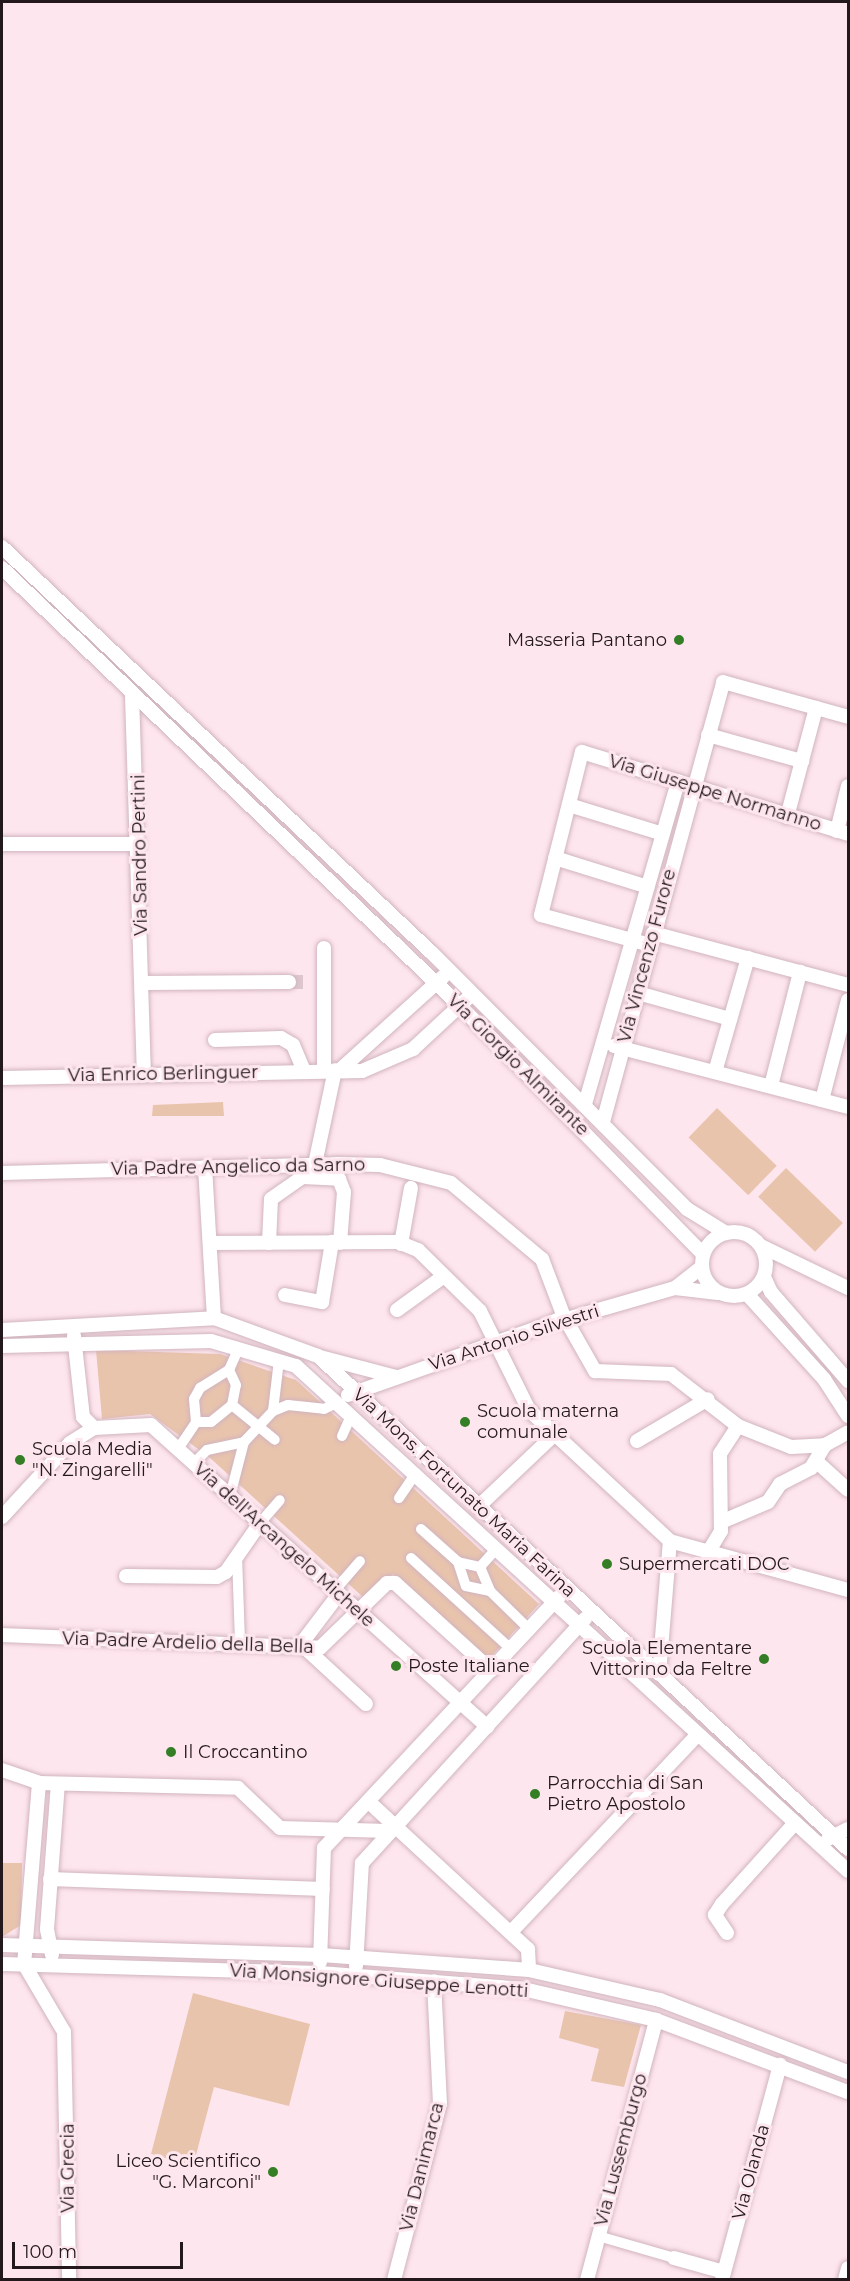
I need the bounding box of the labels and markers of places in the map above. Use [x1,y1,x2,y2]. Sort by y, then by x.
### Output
place label: Masseria Pantano [507,629,667,651]
marker: Masseria Pantano [672,633,686,647]
place label: Scuola materna comunale [477,1401,619,1444]
marker: Scuola materna comunale [458,1415,472,1429]
place label: Scuola Media "N. Zingarelli" [32,1439,153,1482]
marker: Scuola Media "N. Zingarelli" [13,1453,27,1467]
place label: Supermercati DOC [619,1553,790,1575]
marker: Supermercati DOC [600,1557,614,1571]
place label: Scuola Elementare Vittorino da Feltre [582,1638,752,1680]
marker: Scuola Elementare Vittorino da Feltre [757,1652,771,1666]
place label: Poste Italiane [408,1655,530,1677]
marker: Poste Italiane [389,1659,403,1673]
place label: Il Croccantino [183,1741,308,1763]
marker: Il Croccantino [164,1745,178,1759]
place label: Parrocchia di San Pietro Apostolo [547,1773,704,1816]
marker: Parrocchia di San Pietro Apostolo [528,1787,542,1801]
place label: Liceo Scientifico "G. Marconi" [116,2151,261,2194]
marker: Liceo Scientifico "G. Marconi" [266,2165,280,2179]

